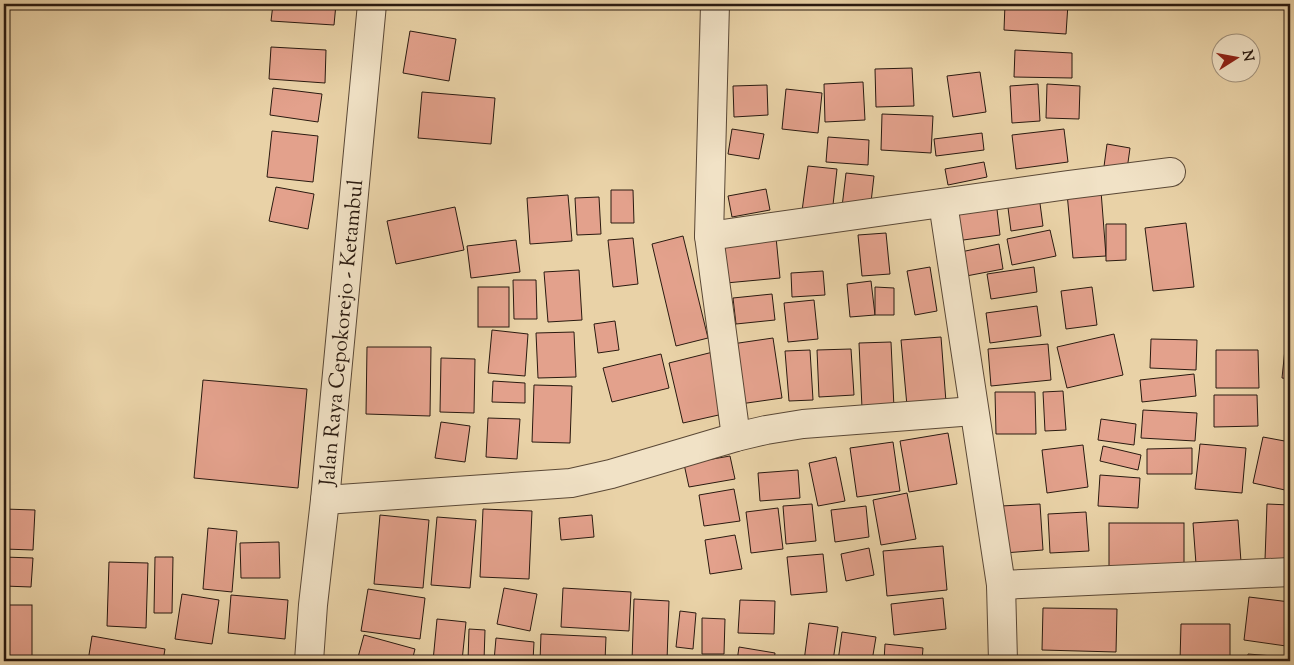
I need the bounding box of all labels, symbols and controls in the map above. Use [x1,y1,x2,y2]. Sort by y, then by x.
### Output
north arrow [1212,32,1262,82]
text: N [1236,49,1258,63]
street label: Jalan Raya Cepokorejo - Ketambul [313,178,372,488]

